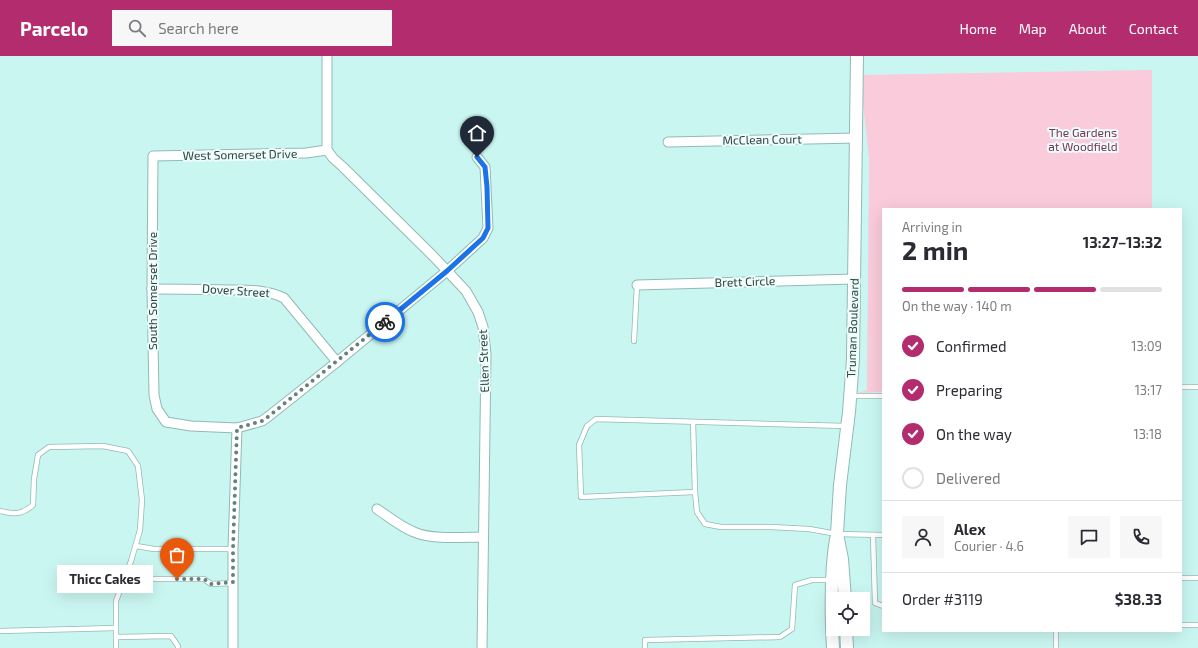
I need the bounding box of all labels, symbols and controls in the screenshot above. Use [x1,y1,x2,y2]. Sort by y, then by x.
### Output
search box [112,10,392,46]
text: Parcelo [20,17,88,40]
icon: search [126,17,148,39]
text: Search here [158,19,239,37]
text: Home [960,20,997,37]
text: Map [1019,20,1047,37]
text: About [1069,20,1107,37]
text: Contact [1129,20,1178,37]
pin [460,116,494,157]
icon: home [466,122,488,144]
park label: The Gardens at Woodfield [1048,125,1118,153]
street label: McClean Court [722,131,802,147]
street label: West Somerset Drive [183,146,297,162]
text: Arriving in [902,219,962,235]
street label: South Somerset Drive [145,232,159,350]
text: 13:27–13:32 [1083,233,1162,251]
text: 2 min [902,234,968,265]
street label: Brett Circle [714,273,776,289]
street label: Truman Boulevard [843,278,861,378]
street label: Dover Street [202,281,271,299]
text: On the way · 140 m [902,298,1012,314]
courier [365,302,405,342]
icon: bike [374,311,396,333]
street label: Ellen Street [475,329,491,393]
icon: check [902,335,924,357]
text: Confirmed [936,337,1007,355]
text: 13:09 [1131,338,1162,354]
icon: check [902,379,924,401]
text: Preparing [936,381,1002,399]
text: 13:17 [1135,382,1162,398]
icon: check [902,423,924,445]
text: On the way [936,425,1012,443]
text: 13:18 [1133,426,1162,442]
text: Delivered [936,469,1001,487]
button: person [902,516,944,558]
button: chat [1068,516,1110,558]
button: phone [1120,516,1162,558]
text: Alex [954,520,986,538]
pin [160,538,194,579]
text: Courier · 4.6 [954,538,1024,554]
icon: bag [166,544,188,566]
callout: Thicc Cakes [57,565,153,593]
text: Thicc Cakes [69,571,141,587]
text: Order #3119 [902,590,983,608]
text: $38.33 [1115,590,1162,608]
map controls [826,592,870,636]
button: locate [826,592,870,636]

